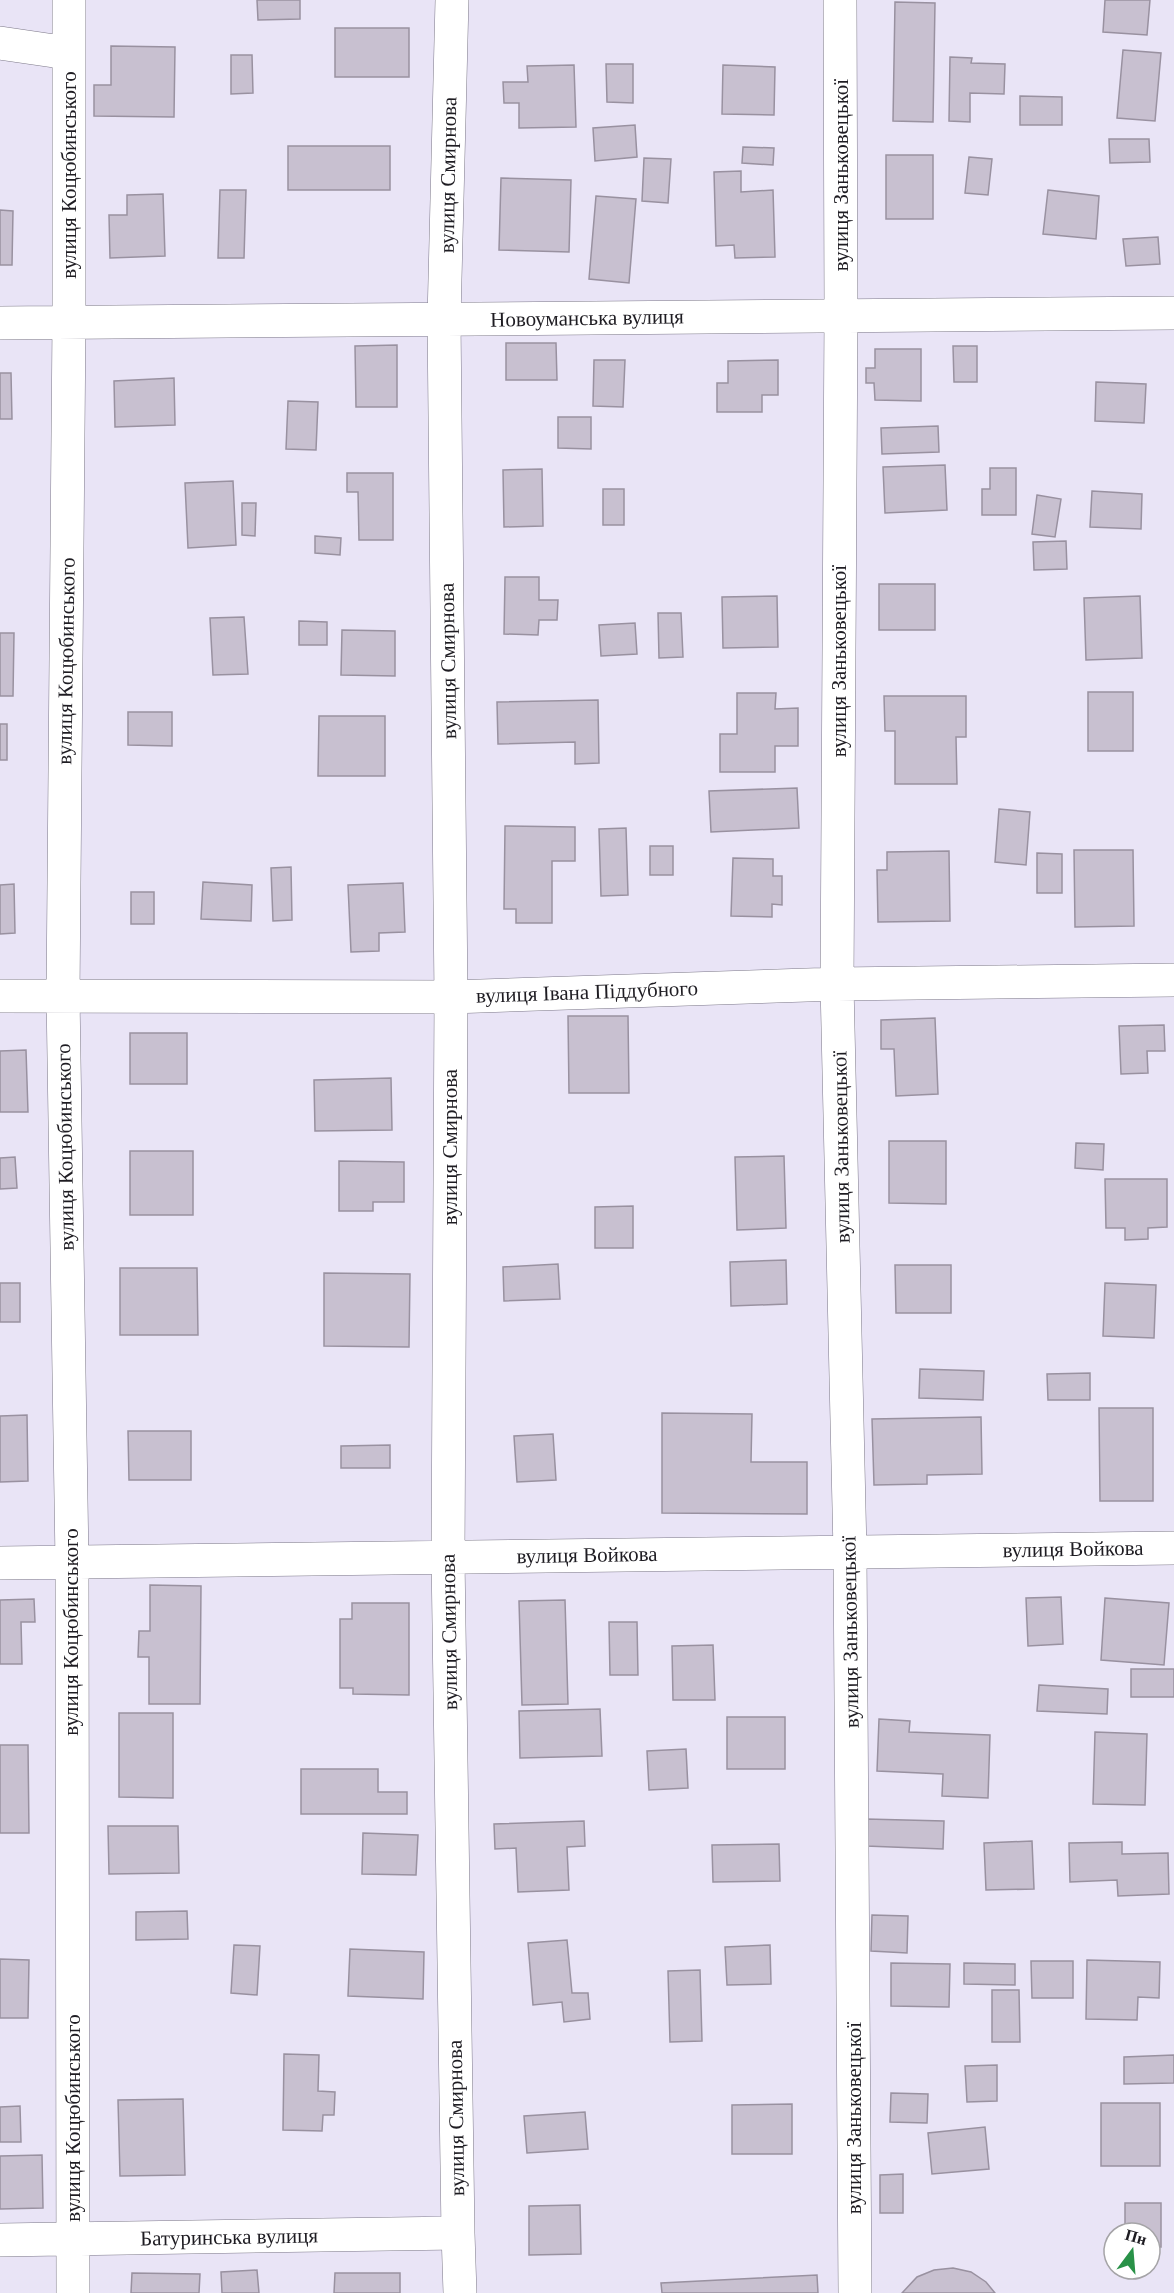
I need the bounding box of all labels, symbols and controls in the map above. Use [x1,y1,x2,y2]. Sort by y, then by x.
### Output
street label: вулиця Коцюбинського [57,71,81,279]
street label: вулиця Заньковецької [829,79,853,271]
street label: вулиця Смирнова [435,96,461,253]
street label: Новоуманська вулиця [490,304,684,332]
street label: вулиця Коцюбинського [52,557,80,765]
street label: вулиця Заньковецької [827,565,851,757]
street label: вулиця Смирнова [435,582,461,739]
street label: вулиця Івана Піддубного [476,976,698,1008]
street label: вулиця Коцюбинського [51,1043,79,1251]
street label: вулиця Заньковецької [827,1050,855,1243]
street label: вулиця Смирнова [438,1068,462,1225]
street label: вулиця Коцюбинського [59,1528,83,1736]
street label: вулиця Заньковецької [836,1535,864,1728]
street label: вулиця Войкова [1002,1536,1144,1562]
street label: вулиця Войкова [516,1542,658,1568]
street label: вулиця Смирнова [436,1553,462,1710]
street label: вулиця Коцюбинського [61,2014,85,2222]
street label: вулиця Заньковецької [842,2022,866,2214]
street label: вулиця Смирнова [443,2039,469,2196]
north arrow [1102,2221,1162,2281]
street label: Батуринська вулиця [140,2223,319,2251]
text: Пн [1123,2226,1149,2248]

